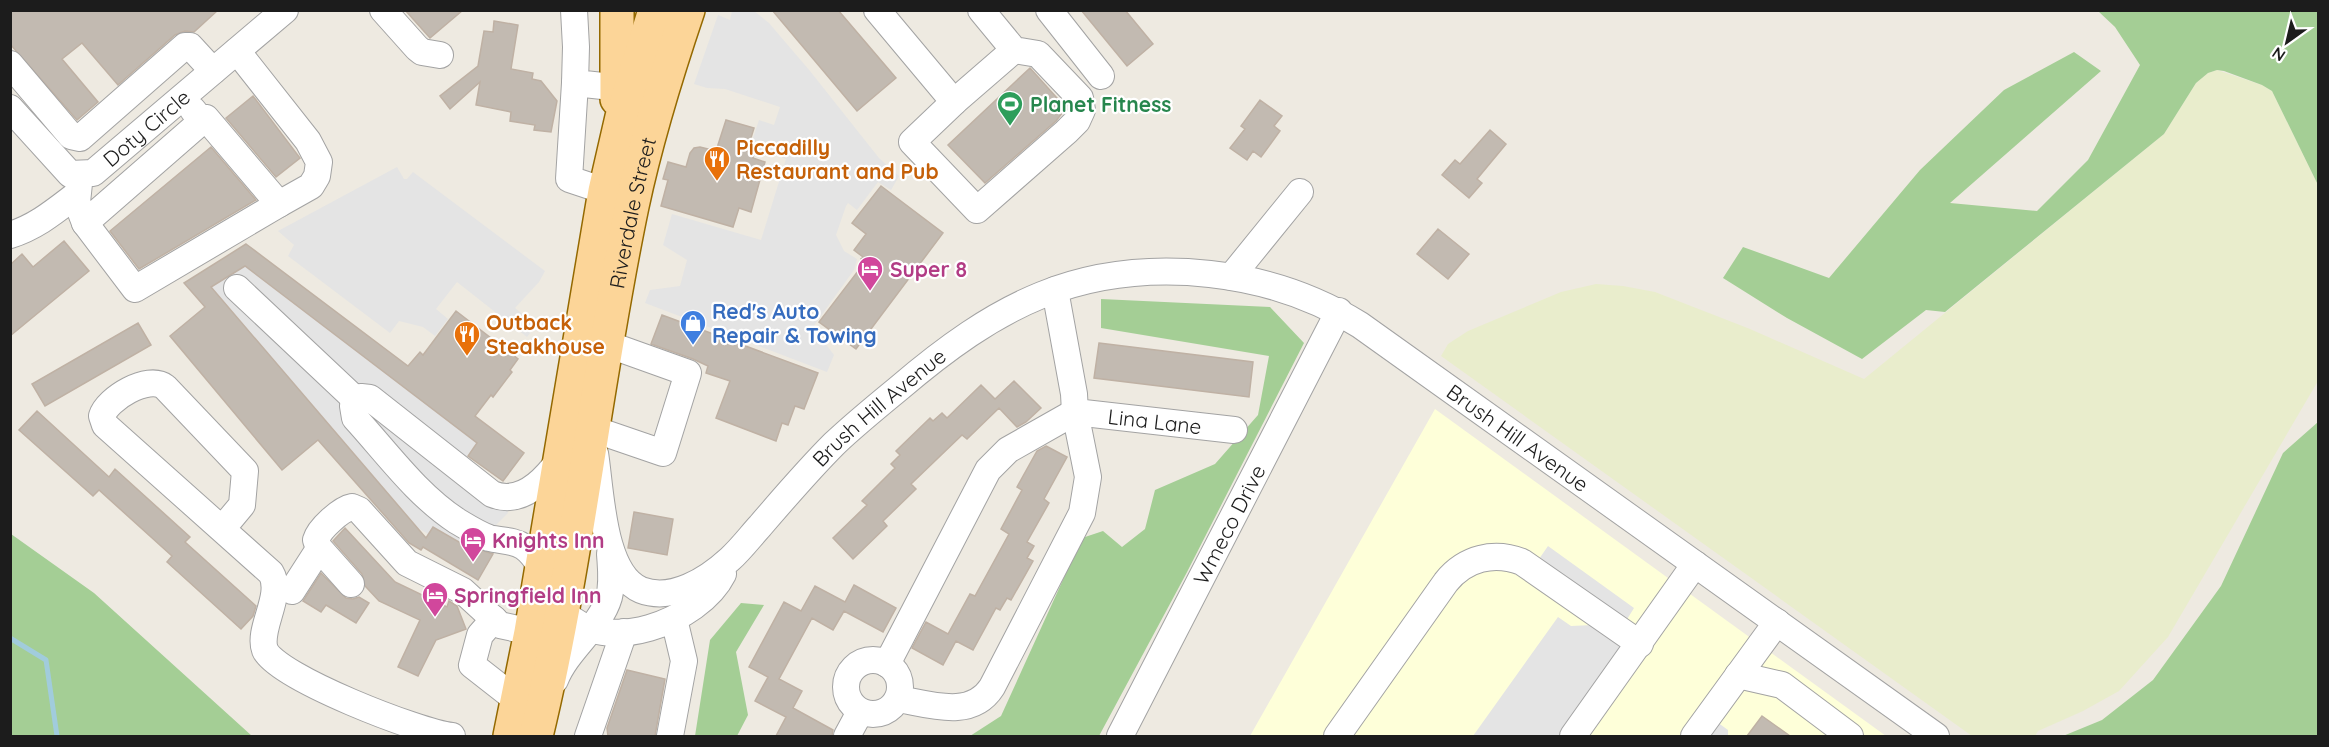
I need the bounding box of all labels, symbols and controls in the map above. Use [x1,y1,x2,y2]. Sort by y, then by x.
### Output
north arrow [2257,12,2317,72]
text: N [2268,43,2289,66]
street label: Doty Circle [97,84,195,172]
sports icon: Planet Fitness [995,89,1025,127]
place label: Planet Fitness [1030,91,1171,117]
street label: Riverdale Street [603,134,661,291]
place label: Piccadilly Restaurant and Pub [736,134,939,184]
restaurant icon: Piccadilly Restaurant and Pub [702,144,732,182]
hotel icon: Super 8 [855,254,885,292]
place label: Super 8 [890,256,967,282]
place label: Red's Auto Repair & Towing [712,298,877,348]
shop icon: Red's Auto Repair & Towing [678,308,708,346]
place label: Outback Steakhouse [486,309,605,359]
restaurant icon: Outback Steakhouse [452,319,482,357]
street label: Brush Hill Avenue [806,342,951,472]
street label: Brush Hill Avenue [1442,378,1594,497]
street label: Lina Lane [1106,403,1203,439]
street label: Wmeco Drive [1187,460,1271,589]
hotel icon: Knights Inn [458,525,488,563]
place label: Knights Inn [492,527,605,553]
hotel icon: Springfield Inn [420,580,450,618]
place label: Springfield Inn [454,582,602,608]

